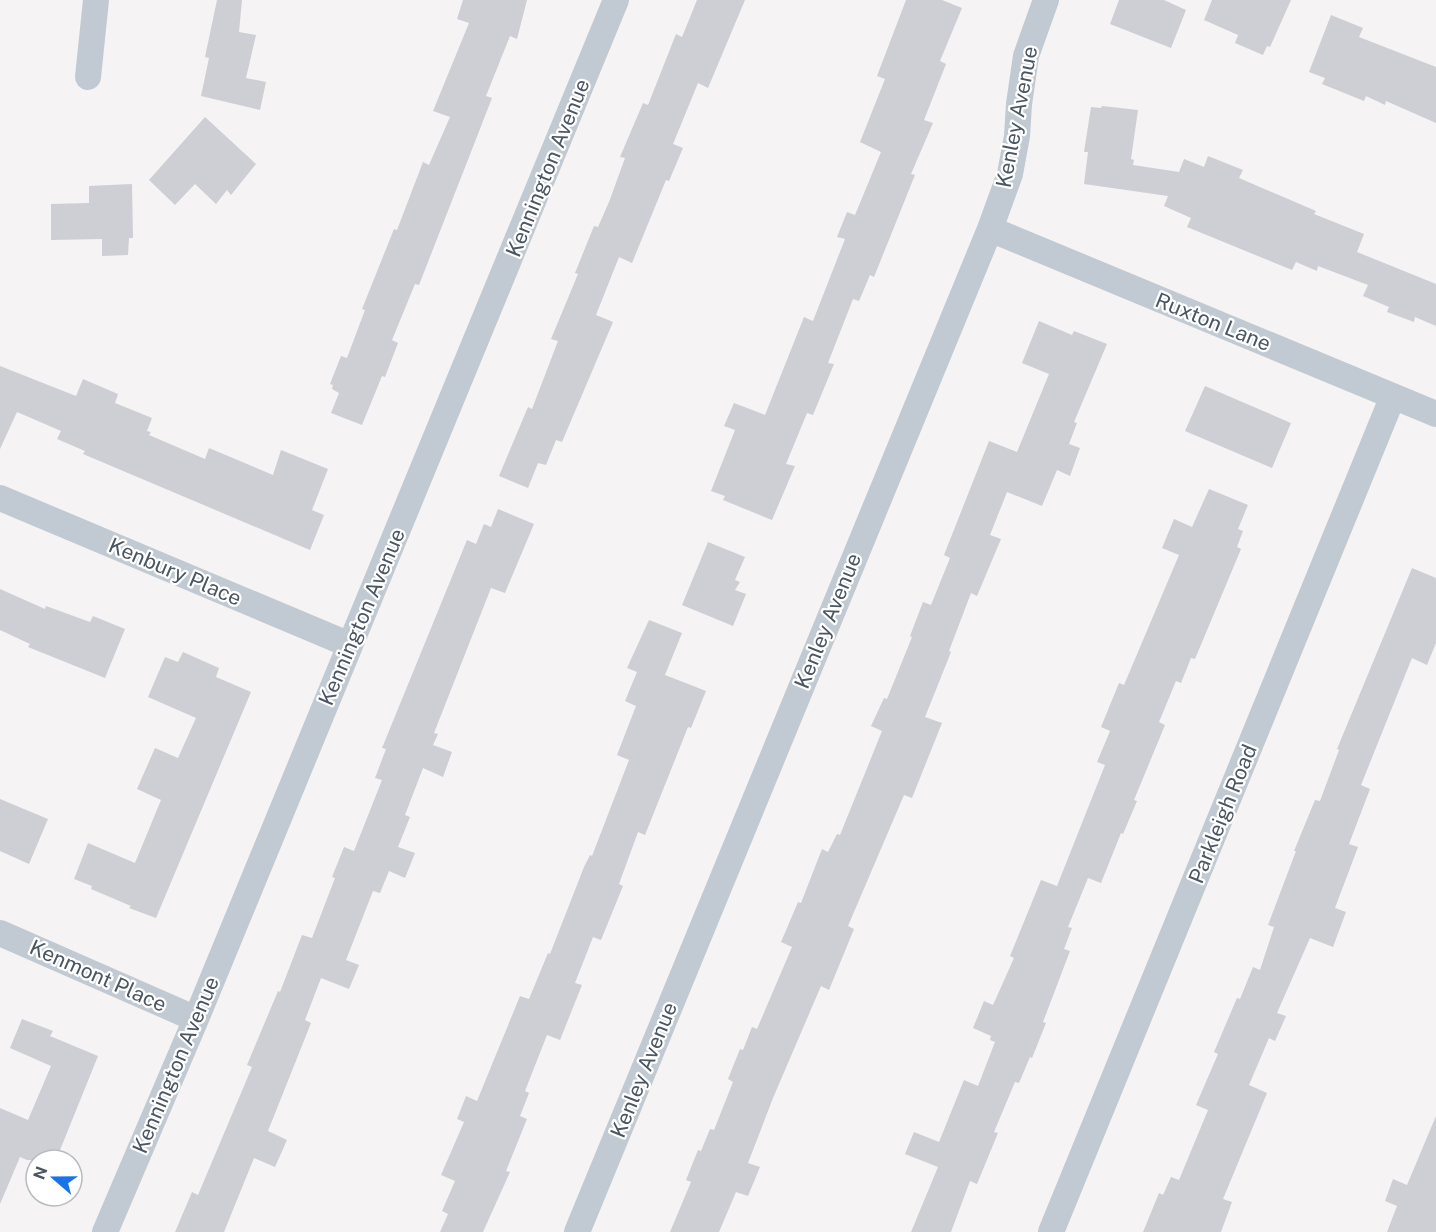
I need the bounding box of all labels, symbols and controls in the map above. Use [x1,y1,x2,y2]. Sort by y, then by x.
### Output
street label: Kenley Avenue [991,44,1042,190]
street label: Kennington Avenue [500,75,595,260]
street label: Ruxton Lane [1152,287,1274,356]
street label: Kennington Avenue [313,525,410,709]
street label: Kenbury Place [105,532,245,611]
street label: Kenley Avenue [789,550,866,692]
street label: Parkleigh Road [1183,741,1262,887]
street label: Kenmont Place [26,934,171,1017]
street label: Kennington Avenue [127,973,224,1157]
street label: Kenley Avenue [605,999,682,1141]
north arrow [24,1148,84,1208]
text: N [29,1164,51,1182]

